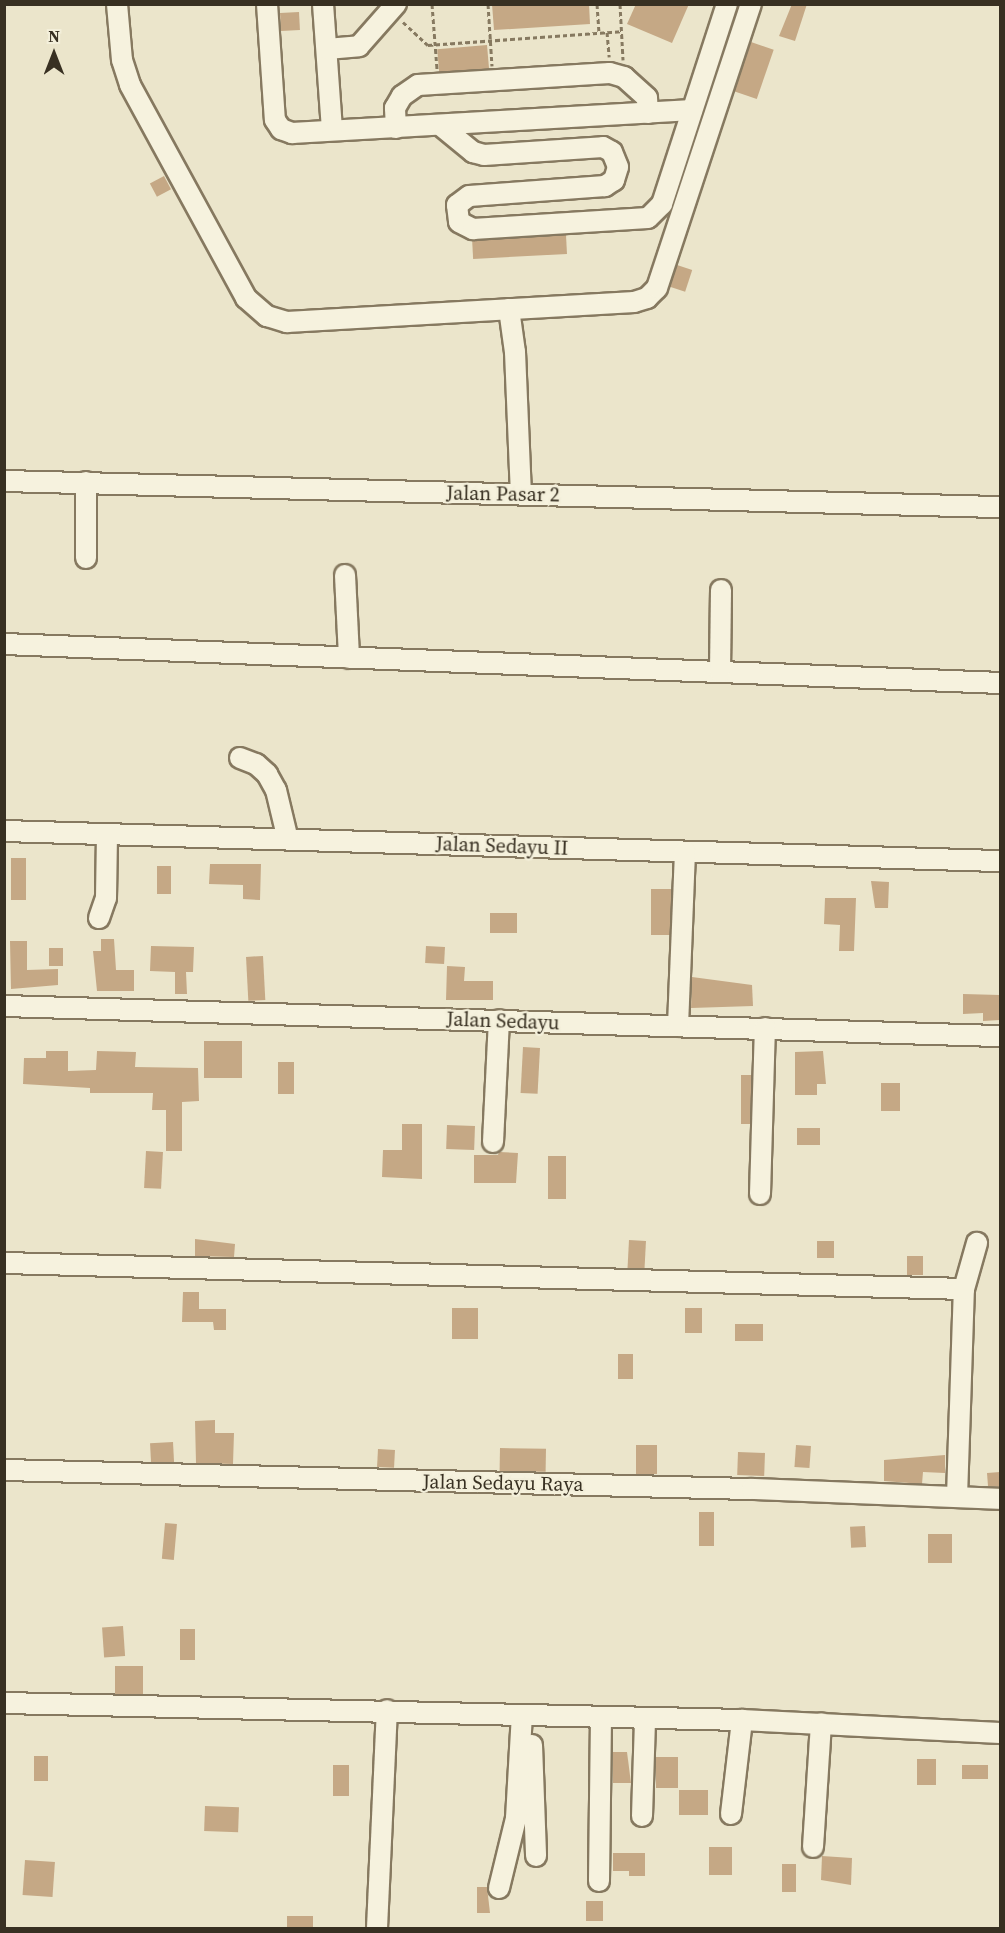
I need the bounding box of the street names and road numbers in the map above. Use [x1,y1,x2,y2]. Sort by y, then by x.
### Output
street label: Jalan Pasar 2 [446,481,560,507]
street label: Jalan Sedayu II [435,832,569,860]
street label: Jalan Sedayu [446,1007,560,1035]
street label: Jalan Sedayu Raya [422,1470,584,1496]

